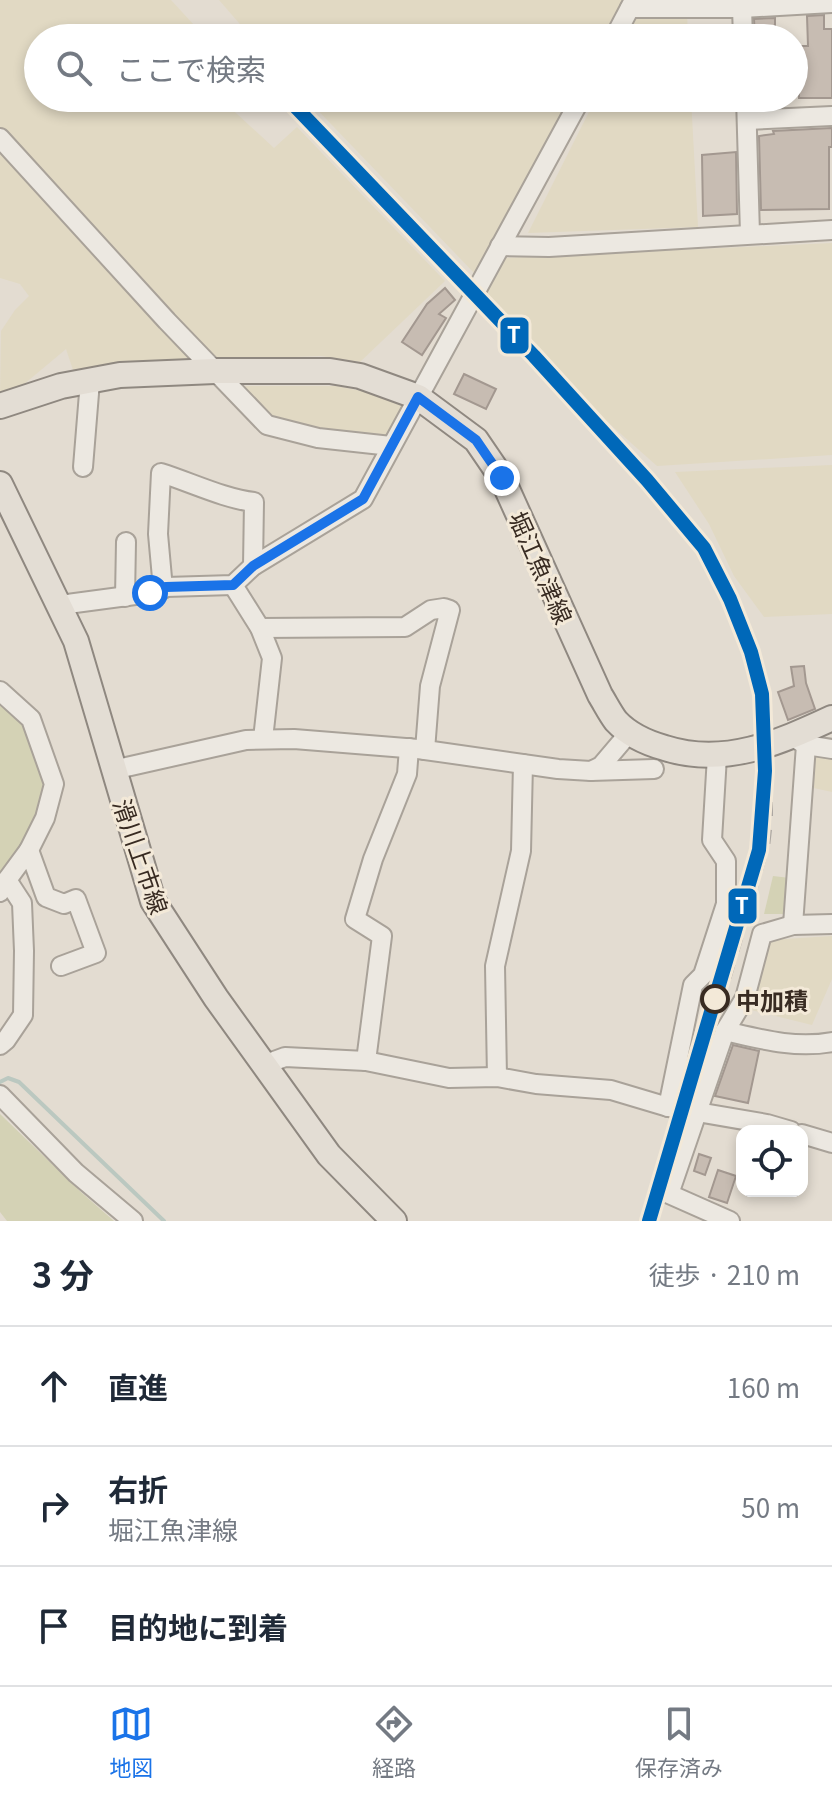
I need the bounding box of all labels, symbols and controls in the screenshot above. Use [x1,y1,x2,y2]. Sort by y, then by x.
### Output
search box [24,24,808,112]
icon: search [52,46,96,90]
text: ここで検索 [116,46,266,90]
line badge: T [499,316,530,355]
text: T [507,317,521,349]
route end [484,460,520,496]
street label: 堀江魚津線 [502,505,582,629]
route start [132,575,168,611]
street label: 滑川上市線 [106,794,178,918]
line badge: T [727,887,758,925]
text: T [735,888,749,920]
place label: 中加積 [736,982,808,1017]
marker: 中加積 [701,985,729,1013]
map controls [736,1125,808,1197]
button: locate [736,1125,808,1197]
text: 3 分 [32,1249,94,1298]
text: 徒歩 · 210 m [649,1255,800,1292]
icon: ahead [32,1364,76,1408]
text: 直進 [108,1364,168,1408]
text: 160 m [727,1368,800,1405]
text: 右折 [108,1466,168,1510]
icon: right [32,1484,76,1528]
text: 50 m [741,1488,800,1525]
text: 堀江魚津線 [108,1510,238,1547]
icon: arrive [32,1604,76,1648]
text: 目的地に到着 [108,1604,288,1648]
tab: 地図 [109,1702,153,1782]
tab: 経路 [372,1702,416,1782]
tab: 保存済み [635,1702,723,1782]

